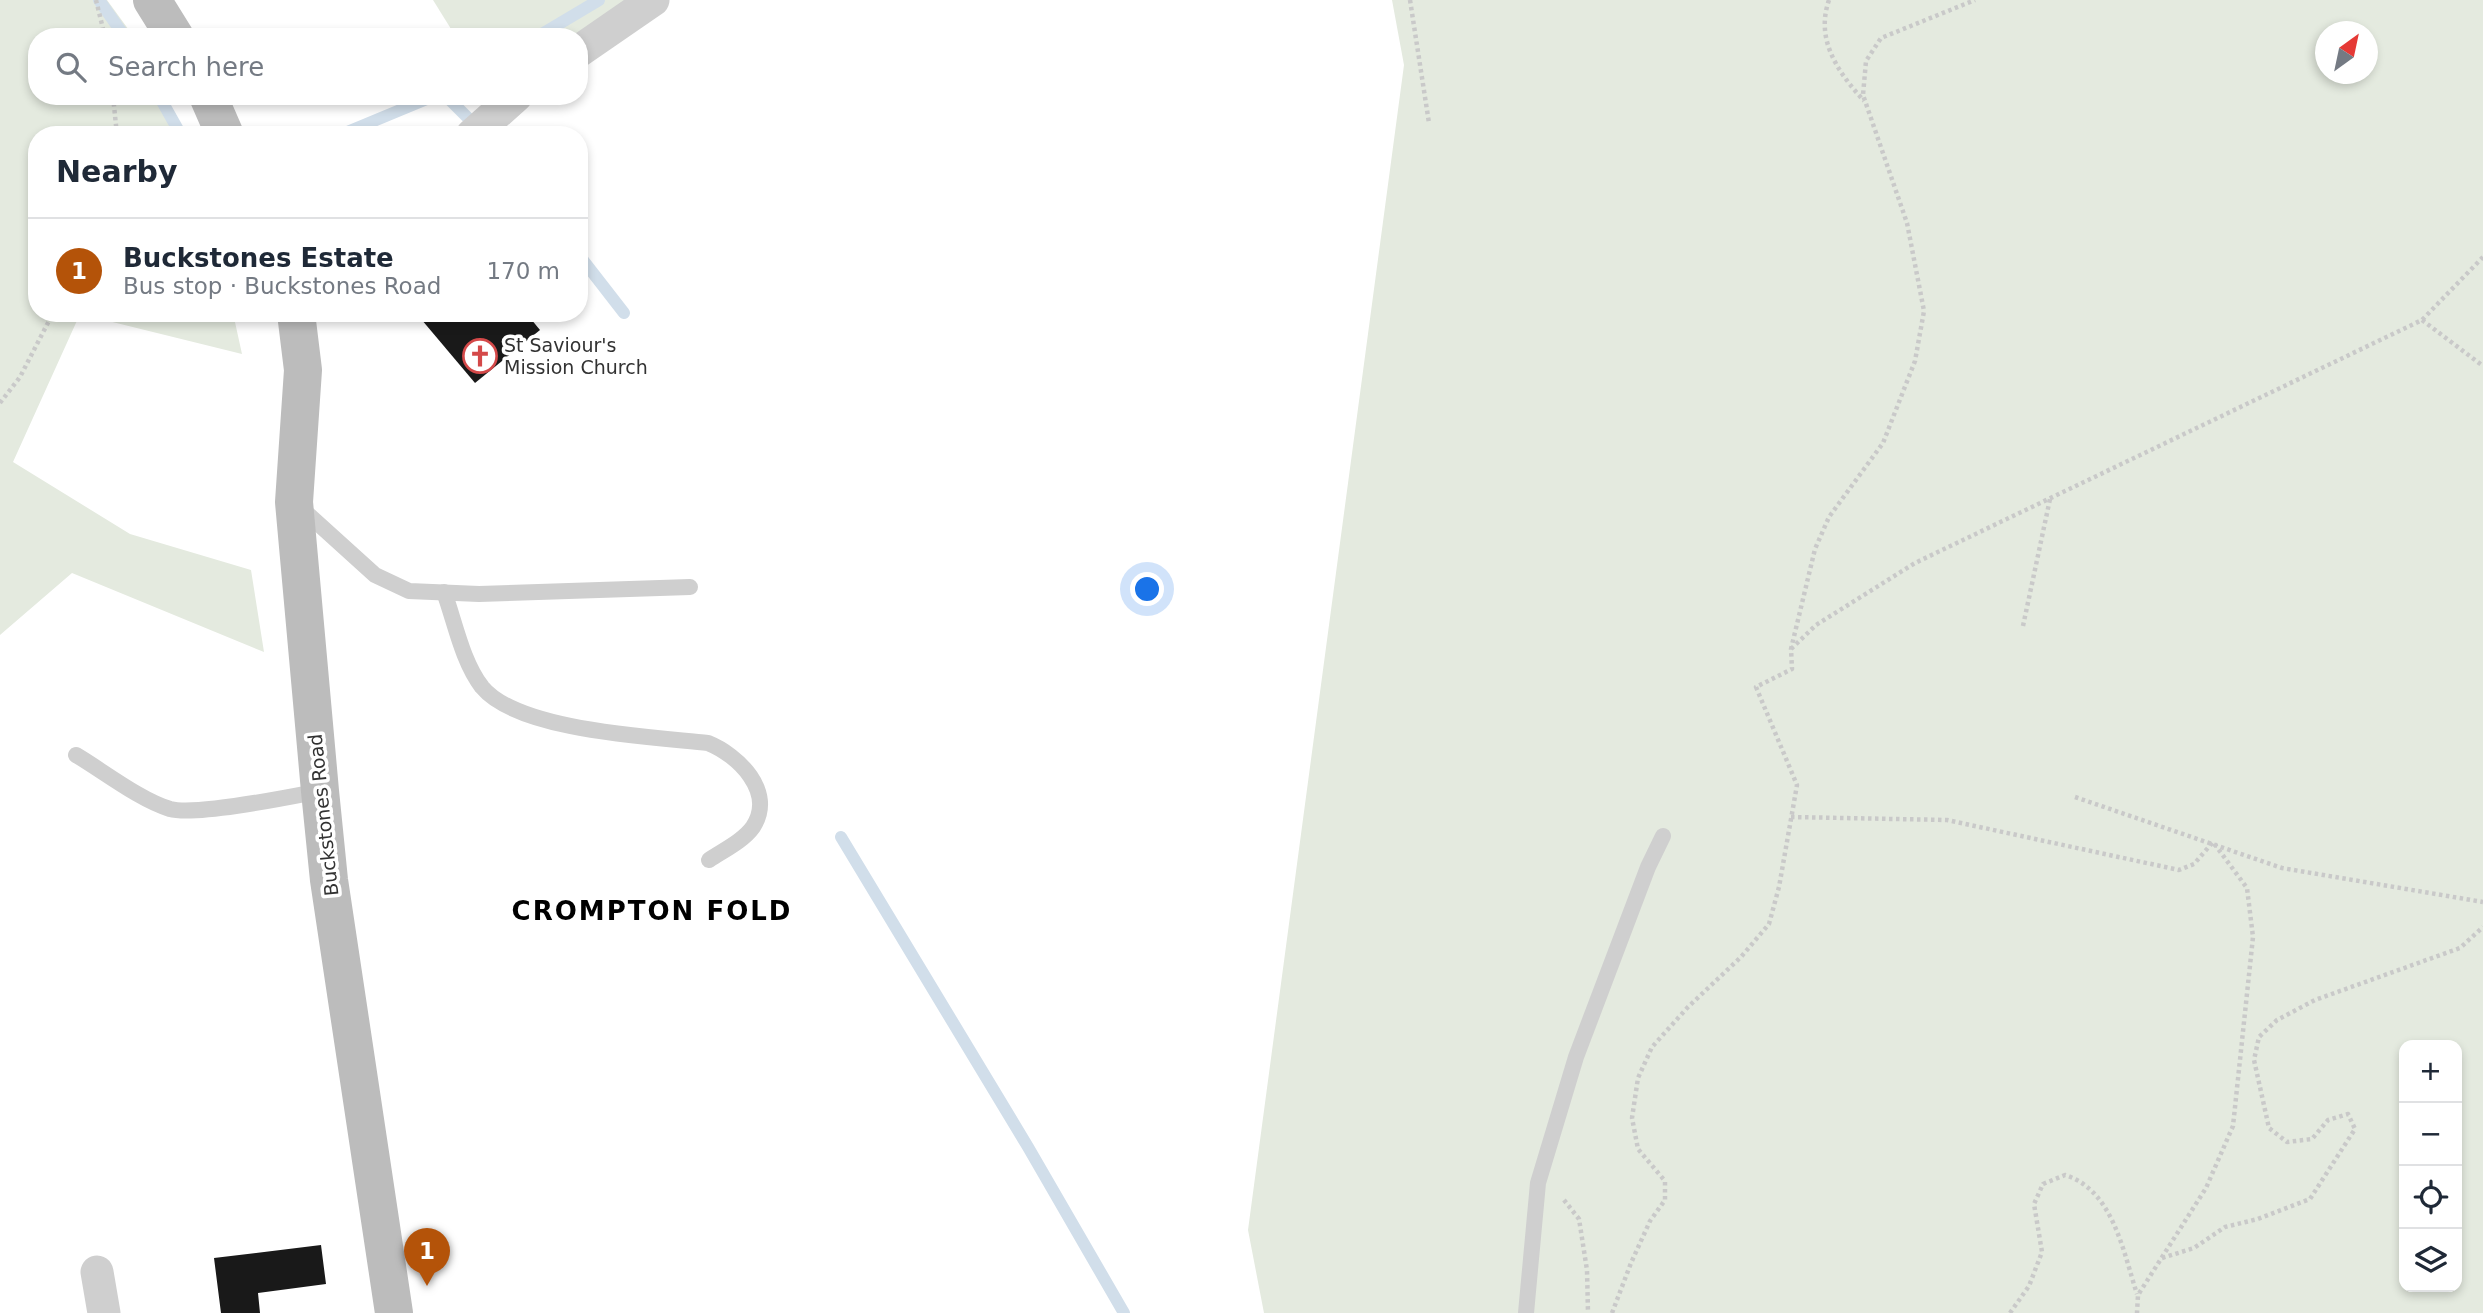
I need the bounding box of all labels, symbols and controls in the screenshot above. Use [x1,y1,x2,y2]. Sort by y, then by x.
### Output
north arrow [2315,21,2378,84]
search box [28,28,588,105]
icon: search [52,48,90,86]
text: Search here [108,52,264,82]
text: Nearby [56,154,178,189]
text: Buckstones Estate [123,243,394,273]
text: 1 [71,258,87,284]
text: 170 m [486,258,560,284]
text: Bus stop · Buckstones Road [123,273,441,299]
place label: St Saviour's Mission Church [504,334,648,378]
church icon: St Saviour's Mission Church [461,337,499,375]
your location [1130,572,1164,606]
street label: Buckstones Road [304,733,342,897]
district label: CROMPTON FOLD [512,896,792,926]
map controls [2399,1040,2462,1292]
button: + [2399,1040,2462,1103]
button: − [2399,1103,2462,1166]
button: locate [2399,1166,2462,1229]
pin: 1 [404,1228,450,1286]
button: layers [2399,1229,2462,1292]

